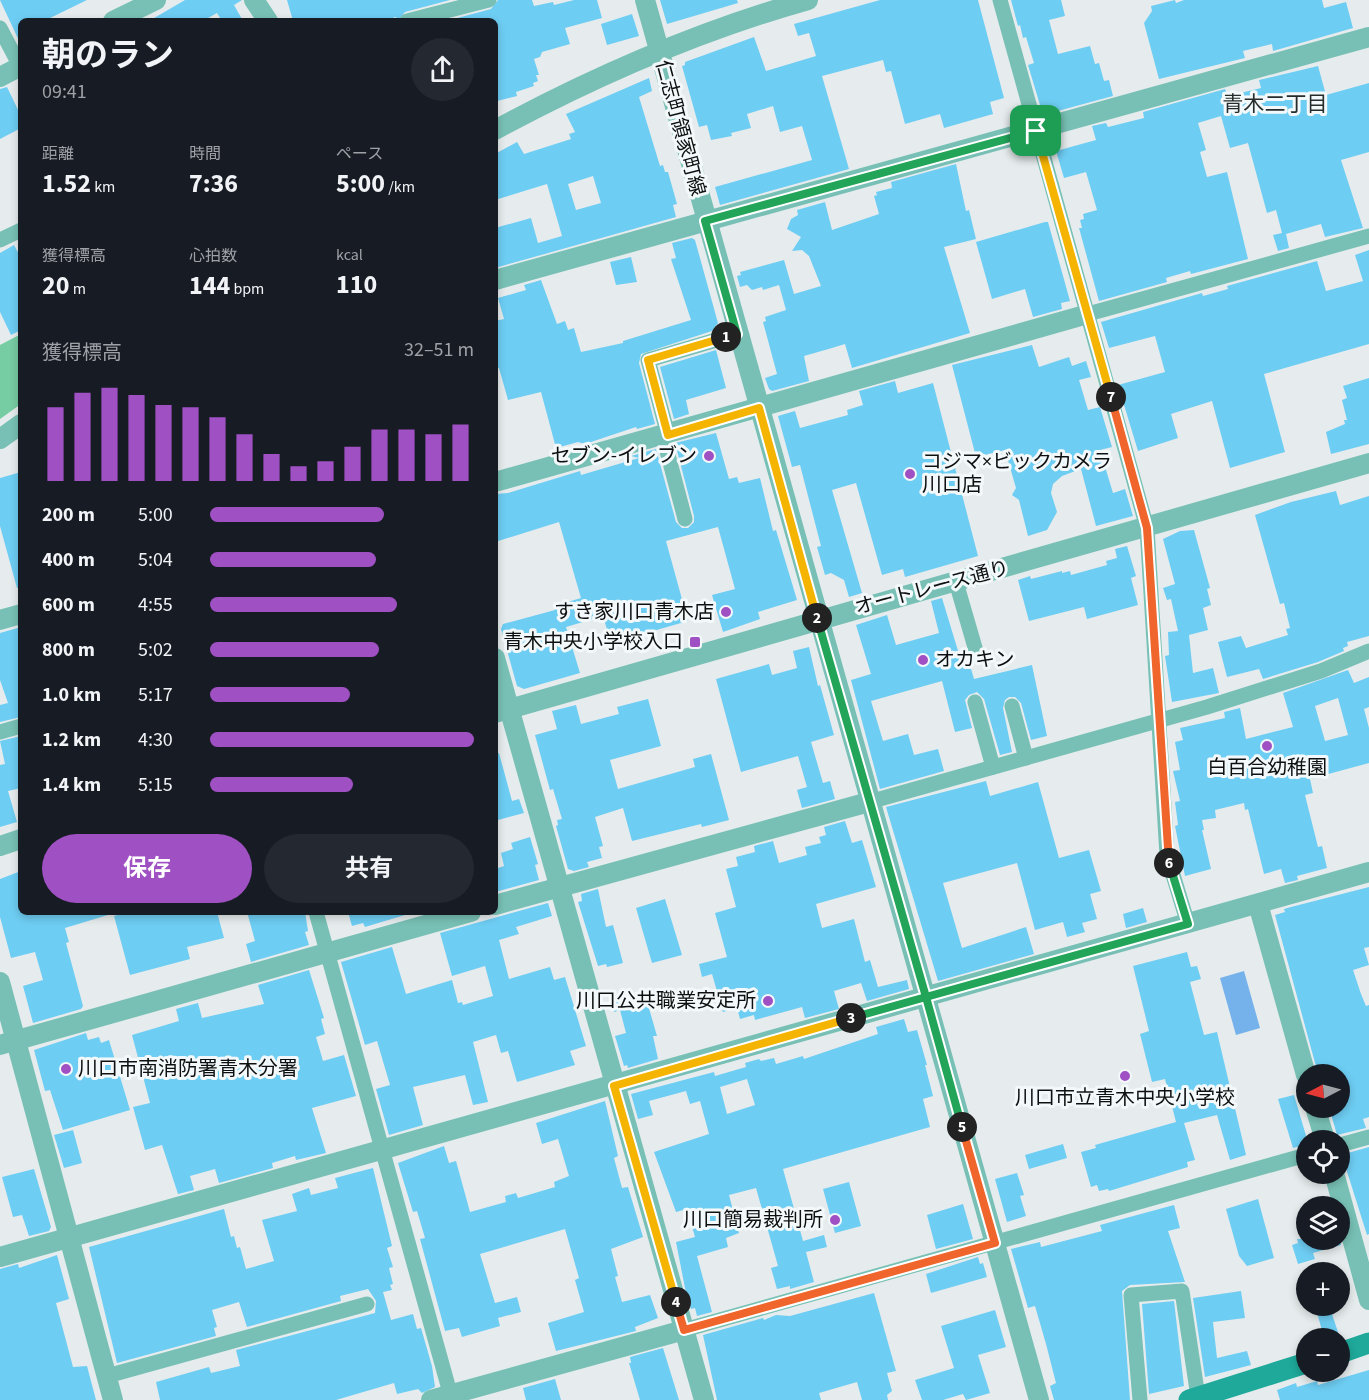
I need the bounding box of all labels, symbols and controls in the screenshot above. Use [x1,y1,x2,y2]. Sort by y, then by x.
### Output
text: 朝のラン [42,32,174,79]
button: share [411,38,474,101]
street label: 仁志町領家町線 [648,57,712,199]
text: 09:41 [42,78,87,106]
district label: 青木二丁目 [1223,89,1328,119]
pin [1010,105,1061,156]
icon: arrive [1019,114,1052,147]
text: 距離 [42,143,74,165]
text: 時間 [189,143,221,165]
text: ペース [336,143,383,165]
text: 1.52 [42,165,91,202]
text: 7:36 [189,165,238,202]
text: 5:00 [336,165,385,202]
text: km [91,176,115,198]
text: /km [385,176,415,198]
text: kcal [336,244,363,266]
text: 獲得標高 [42,245,106,267]
text: 心拍数 [189,245,237,267]
text: 110 [336,266,377,303]
text: 20 [42,267,69,304]
text: 144 [189,267,230,304]
text: m [69,278,86,300]
text: bpm [230,278,264,300]
pin: 1 [711,322,741,352]
text: 1 [722,326,730,348]
text: 32–51 m [404,336,474,364]
text: 獲得標高 [42,339,122,367]
pin: 7 [1096,382,1126,412]
text: 7 [1107,386,1115,408]
place label: セブン-イレブン [551,442,697,470]
place label: コジマ×ビックカメラ 川口店 [922,448,1112,499]
marker: セブン-イレブン [702,449,716,463]
marker: コジマ×ビックカメラ 川口店 [903,467,917,481]
text: 200 m [42,501,95,529]
text: 5:00 [138,501,173,529]
text: 400 m [42,546,95,574]
text: 5:04 [138,546,173,574]
street label: オートレース通り [852,554,1012,622]
text: 600 m [42,591,95,619]
text: 4:55 [138,591,173,619]
place label: すき家川口青木店 [554,598,714,626]
pin: 2 [802,603,832,633]
marker: すき家川口青木店 [719,605,733,619]
text: 2 [813,607,821,629]
place label: 青木中央小学校入口 [503,628,683,656]
marker: 青木中央小学校入口 [688,635,702,649]
text: 800 m [42,636,95,664]
text: 5:02 [138,636,173,664]
place label: オカキン [935,646,1014,674]
marker: オカキン [916,653,930,667]
text: 1.0 km [42,681,101,709]
text: 5:17 [138,681,173,709]
text: 1.2 km [42,726,101,754]
text: 4:30 [138,726,173,754]
marker: 白百合幼稚園 [1260,739,1274,753]
place label: 白百合幼稚園 [1207,754,1327,782]
text: 1.4 km [42,771,101,799]
text: 5:15 [138,771,173,799]
button: 保存 [42,834,252,903]
button: 共有 [264,834,474,903]
pin: 6 [1154,848,1184,878]
text: 6 [1165,852,1173,874]
place label: 川口公共職業安定所 [576,987,756,1015]
marker: 川口公共職業安定所 [761,994,775,1008]
pin: 3 [836,1003,866,1033]
text: 3 [847,1007,855,1029]
place label: 川口市南消防署青木分署 [78,1055,298,1083]
marker: 川口市南消防署青木分署 [59,1062,73,1076]
north arrow [1296,1064,1350,1118]
map controls [1296,1064,1350,1382]
marker: 川口市立青木中央小学校 [1118,1069,1132,1083]
place label: 川口市立青木中央小学校 [1015,1084,1235,1112]
pin: 5 [947,1112,977,1142]
text: 5 [958,1116,966,1138]
button: locate [1296,1130,1350,1184]
button: layers [1296,1196,1350,1250]
place label: 川口簡易裁判所 [683,1206,823,1234]
marker: 川口簡易裁判所 [828,1213,842,1227]
button: + [1296,1262,1350,1316]
pin: 4 [661,1287,691,1317]
text: 4 [672,1291,680,1313]
button: − [1296,1328,1350,1382]

